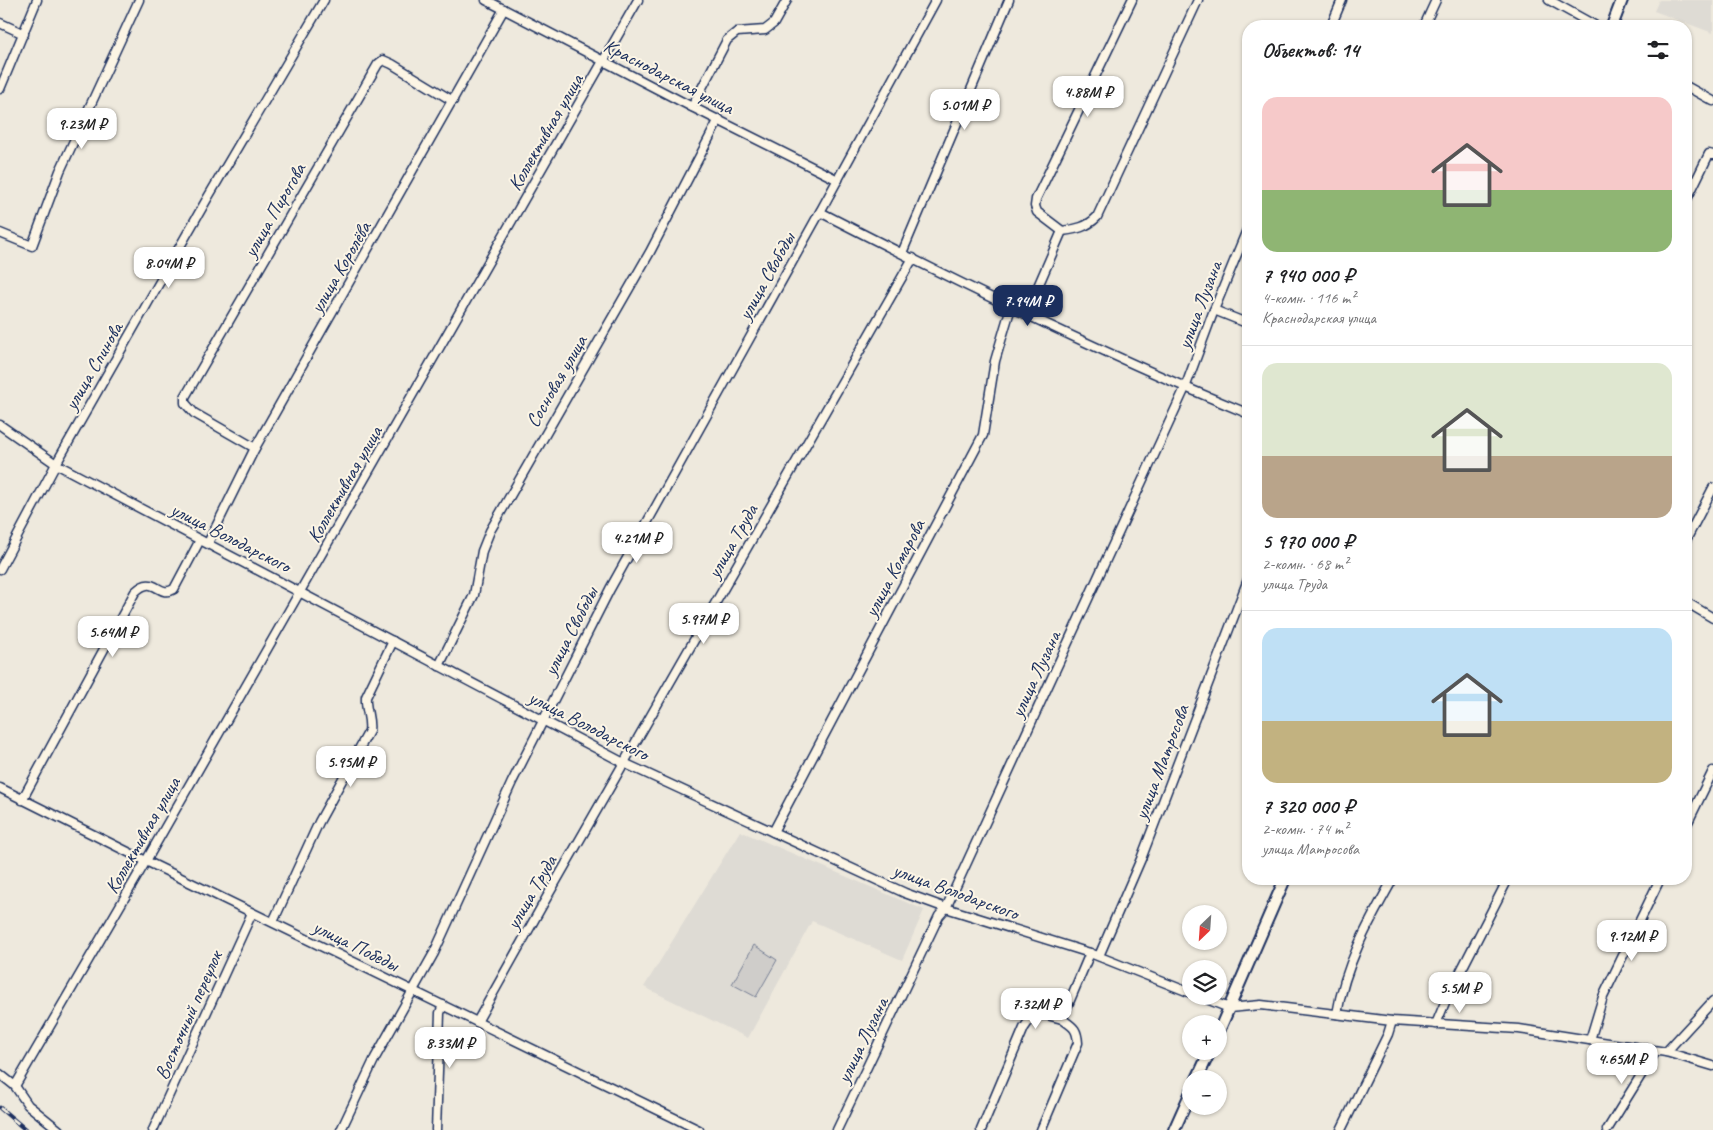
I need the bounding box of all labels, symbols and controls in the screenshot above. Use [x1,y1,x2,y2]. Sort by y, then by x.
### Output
street label: Краснодарская улица [600,33,740,121]
icon: filters [1644,36,1672,64]
text: Объектов: 14 [1262,37,1359,63]
street label: Коллективная улица [502,68,590,195]
pin: 4.88M ₽ [1042,76,1134,118]
text: 4.88M ₽ [1064,82,1112,102]
pin: 5.01M ₽ [919,88,1011,131]
text: 5.01M ₽ [941,95,989,115]
pin: 9.23M ₽ [36,108,128,150]
text: 9.23M ₽ [58,114,106,134]
icon: home [1422,130,1512,220]
street label: улица Пирогова [237,158,312,263]
street label: улица Королёва [304,216,377,318]
street label: улица Свободы [732,227,801,325]
pin: 8.04M ₽ [123,246,215,289]
text: 8.04M ₽ [145,253,193,273]
street label: улица Лузана [1171,256,1228,354]
text: 7 940 000 ₽ [1262,262,1354,288]
pin: 7.94M ₽ [982,284,1074,327]
text: 4-комн. · 116 m² [1262,288,1355,308]
text: 7.94M ₽ [1004,291,1052,311]
text: Краснодарская улица [1262,308,1376,328]
street label: улица Спинова [58,316,129,415]
street label: Сосновая улица [520,330,593,432]
icon: home [1422,395,1512,485]
street label: Коллективная улица [301,420,389,547]
street label: улица Володарского [166,496,297,579]
street label: улица Труда [701,498,765,584]
street label: улица Комарова [858,514,931,622]
pin: 4.21M ₽ [591,522,683,564]
text: 4.21M ₽ [613,528,661,548]
text: 5 970 000 ₽ [1262,528,1354,554]
text: 2-комн. · 68 m² [1262,554,1348,574]
text: улица Труда [1262,574,1327,594]
street label: улица Свободы [537,581,604,681]
pin: 5.97M ₽ [658,602,750,645]
text: 5.97M ₽ [680,609,728,629]
pin: 5.64M ₽ [67,616,159,658]
text: 5.64M ₽ [89,622,137,642]
street label: улица Лузана [1004,625,1067,722]
icon: home [1422,660,1512,750]
street label: улица Володарского [524,684,655,767]
street label: улица Матросова [1128,700,1195,824]
pin: 5.95M ₽ [305,746,397,788]
text: 5.95M ₽ [327,752,375,772]
street label: Коллективная улица [99,771,187,898]
text: 7 320 000 ₽ [1262,793,1354,819]
text: 2-комн. · 74 m² [1262,819,1348,839]
text: улица Матросова [1262,839,1359,859]
street label: улица Труда [500,849,564,935]
street label: улица Володарского [889,857,1024,926]
north arrow [1182,905,1228,950]
map controls [1182,905,1227,1115]
street label: улица Победы [308,914,404,978]
pin: 9.12M ₽ [1586,920,1678,962]
text: 9.12M ₽ [1608,926,1656,946]
street label: Восточный переулок [149,946,229,1083]
button: layers [1182,960,1227,1005]
pin: 5.5M ₽ [1419,972,1501,1014]
text: 5.5M ₽ [1440,978,1480,998]
pin: 7.32M ₽ [990,988,1082,1030]
street label: улица Лузана [831,992,895,1088]
text: 7.32M ₽ [1012,994,1060,1014]
button: + [1182,1015,1227,1060]
pin: 8.33M ₽ [404,1026,496,1069]
text: 8.33M ₽ [426,1033,474,1053]
pin: 4.65M ₽ [1576,1042,1668,1085]
text: 4.65M ₽ [1598,1049,1646,1069]
button: − [1182,1070,1227,1115]

